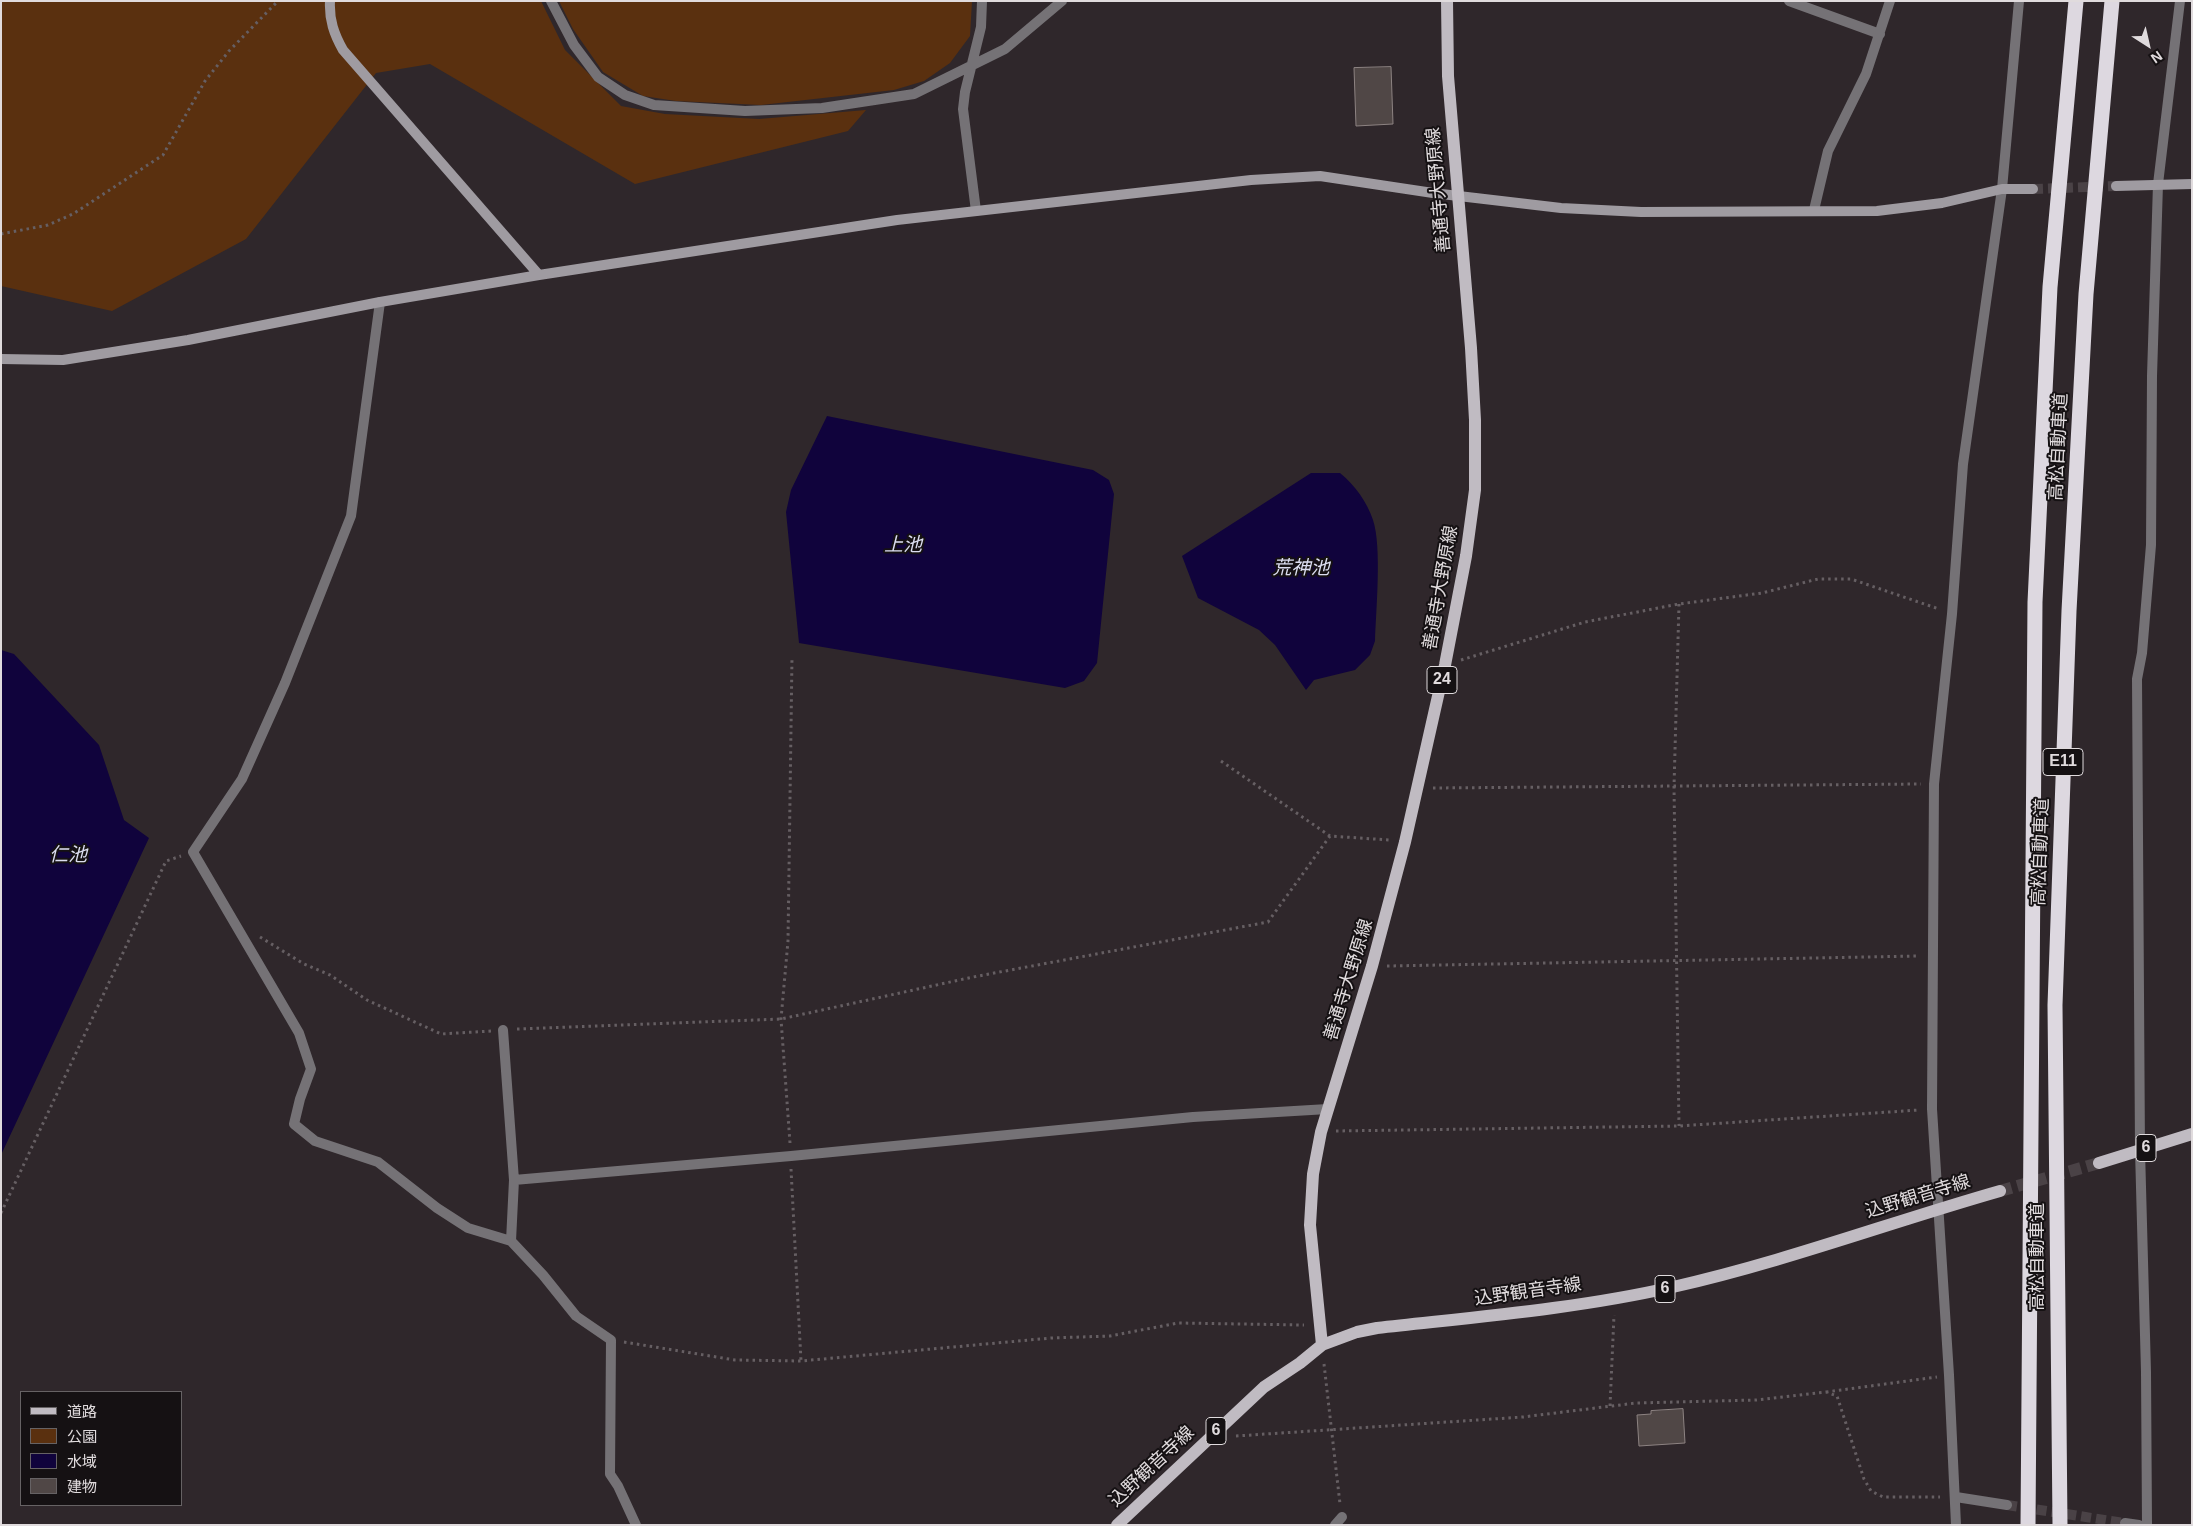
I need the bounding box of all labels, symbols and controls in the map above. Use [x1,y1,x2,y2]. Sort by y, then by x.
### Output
north arrow [2123,20,2173,70]
text: N [2148,48,2165,67]
street label: 善通寺大野原線 [1423,126,1455,254]
street label: 高松自動車道 [2045,393,2073,501]
street label: 善通寺大野原線 [1419,524,1463,652]
water label: 上池 [884,535,922,557]
water label: 荒神池 [1273,558,1329,580]
road number: 24 [1427,666,1457,694]
road number: E11 [2043,749,2083,776]
street label: 高松自動車道 [2028,798,2054,906]
water label: 仁池 [49,845,87,867]
street label: 善通寺大野原線 [1320,917,1378,1043]
road number: 6 [2136,1134,2156,1162]
street label: 込野観音寺線 [1863,1171,1973,1223]
street label: 高松自動車道 [2027,1203,2049,1311]
street label: 込野観音寺線 [1473,1274,1583,1310]
road number: 6 [1655,1276,1675,1302]
legend [20,1391,182,1506]
text: 道路 [67,1403,97,1420]
road number: 6 [1206,1418,1226,1444]
street label: 込野観音寺線 [1105,1422,1199,1512]
text: 公園 [67,1428,97,1445]
text: 水域 [67,1453,97,1470]
text: 建物 [67,1478,97,1495]

